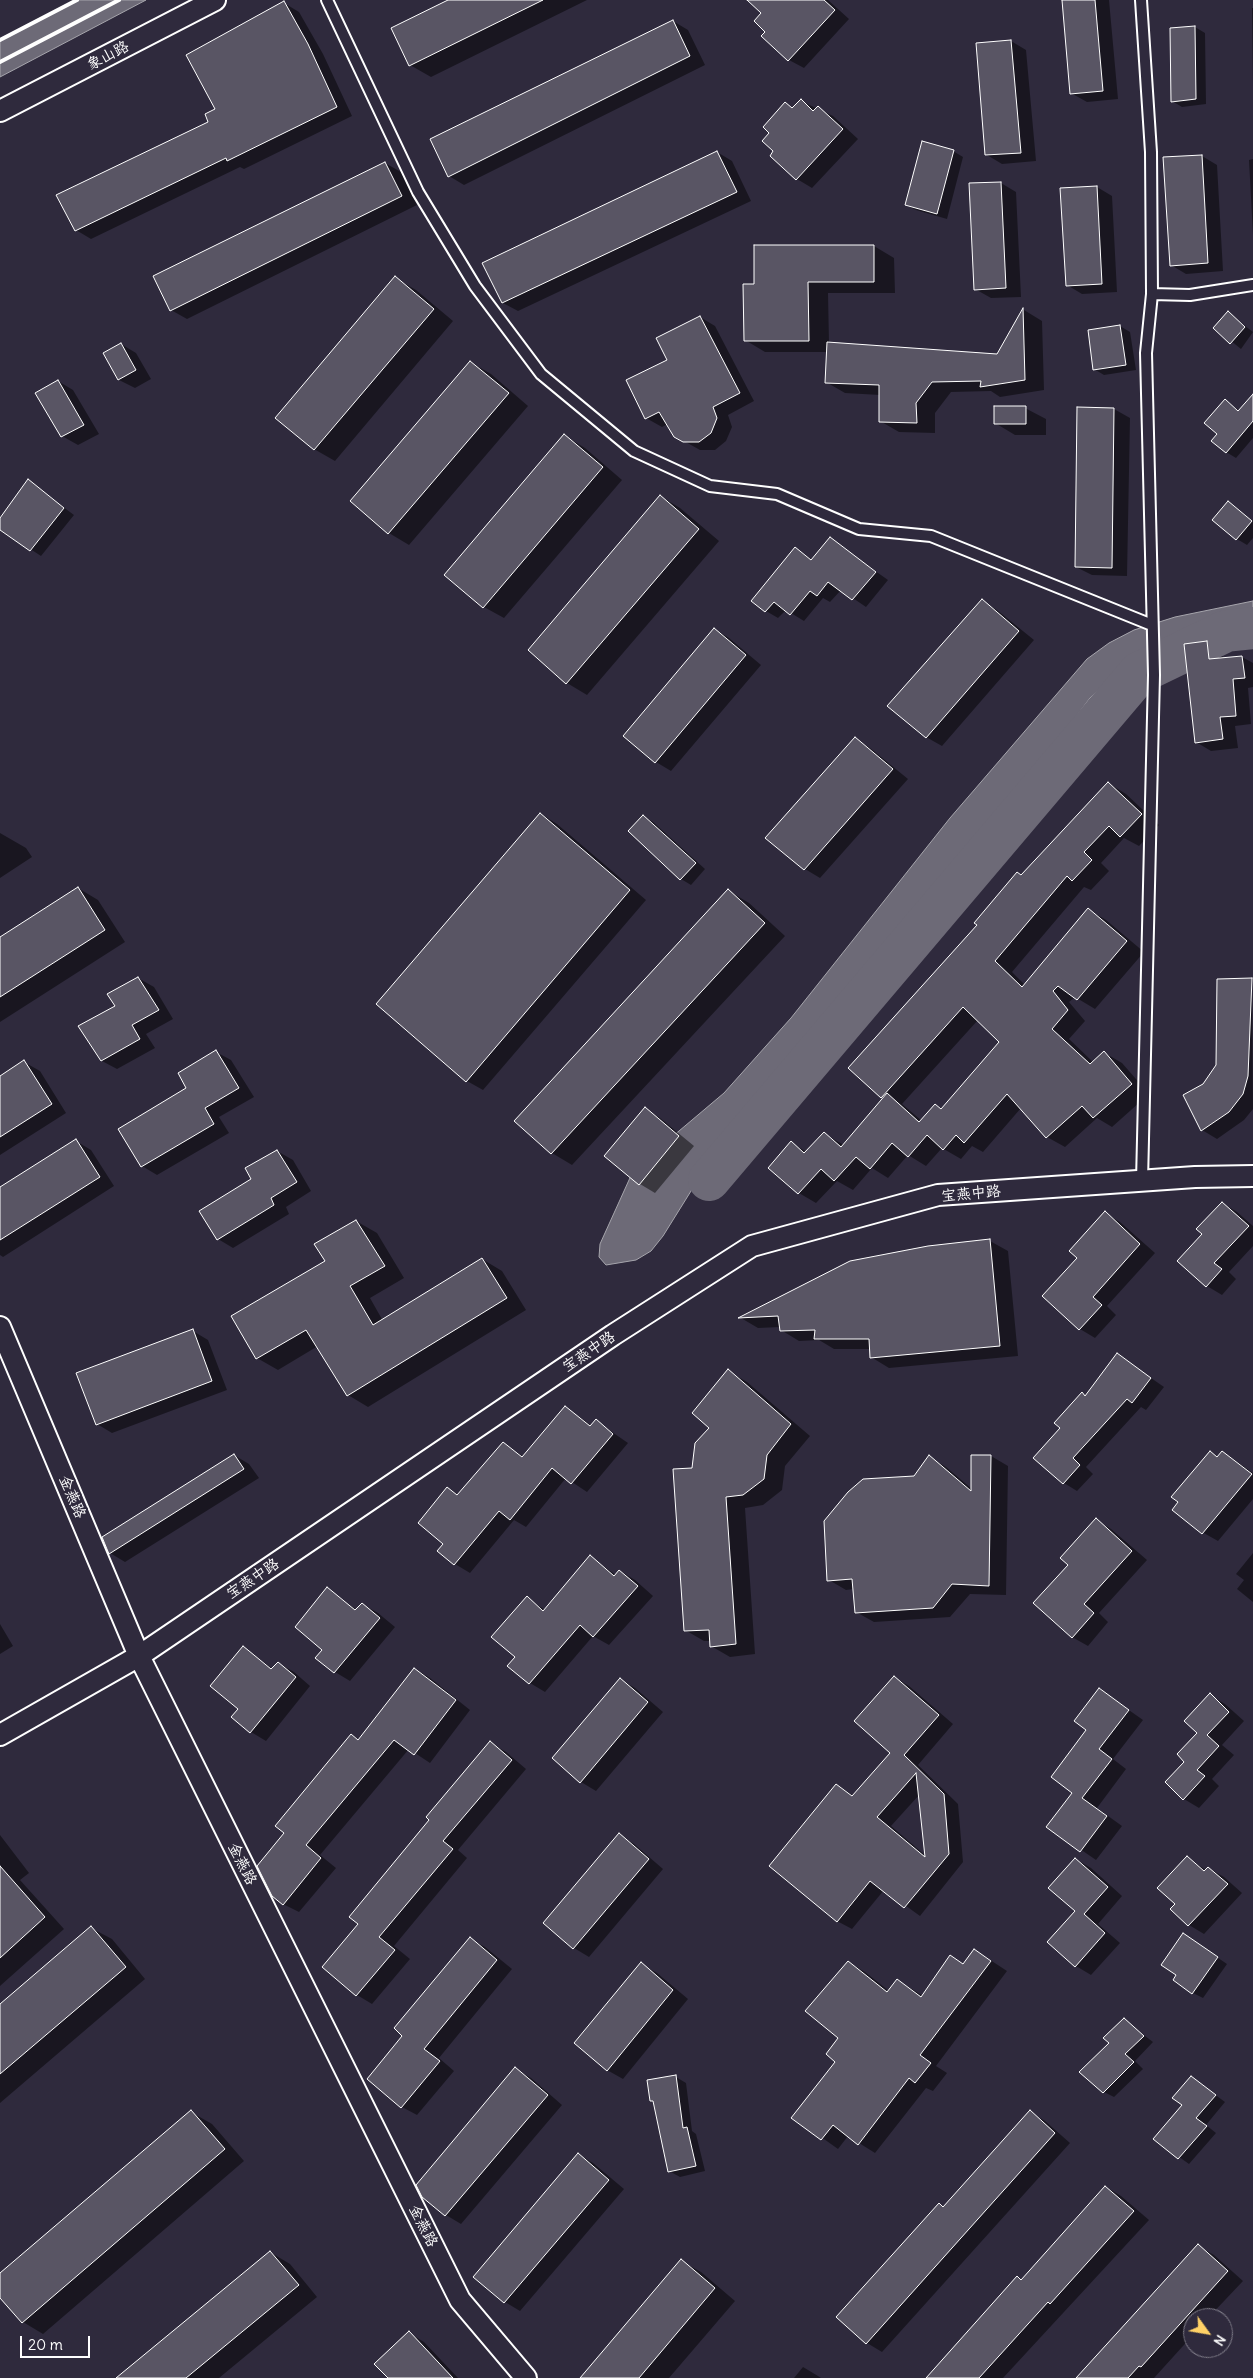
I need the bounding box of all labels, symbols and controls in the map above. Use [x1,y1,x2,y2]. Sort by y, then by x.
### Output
street label: 象山路 [84,37,132,75]
street label: 宝燕中路 [940,1182,1002,1206]
street label: 宝燕中路 [559,1328,619,1376]
street label: 金燕路 [55,1473,89,1521]
street label: 宝燕中路 [223,1555,283,1603]
street label: 金燕路 [224,1840,260,1888]
street label: 金燕路 [405,2202,441,2250]
north arrow [1183,2308,1233,2358]
scale bar [22,2326,92,2358]
text: N [1210,2332,1230,2349]
text: 20 m [28,2335,63,2354]

